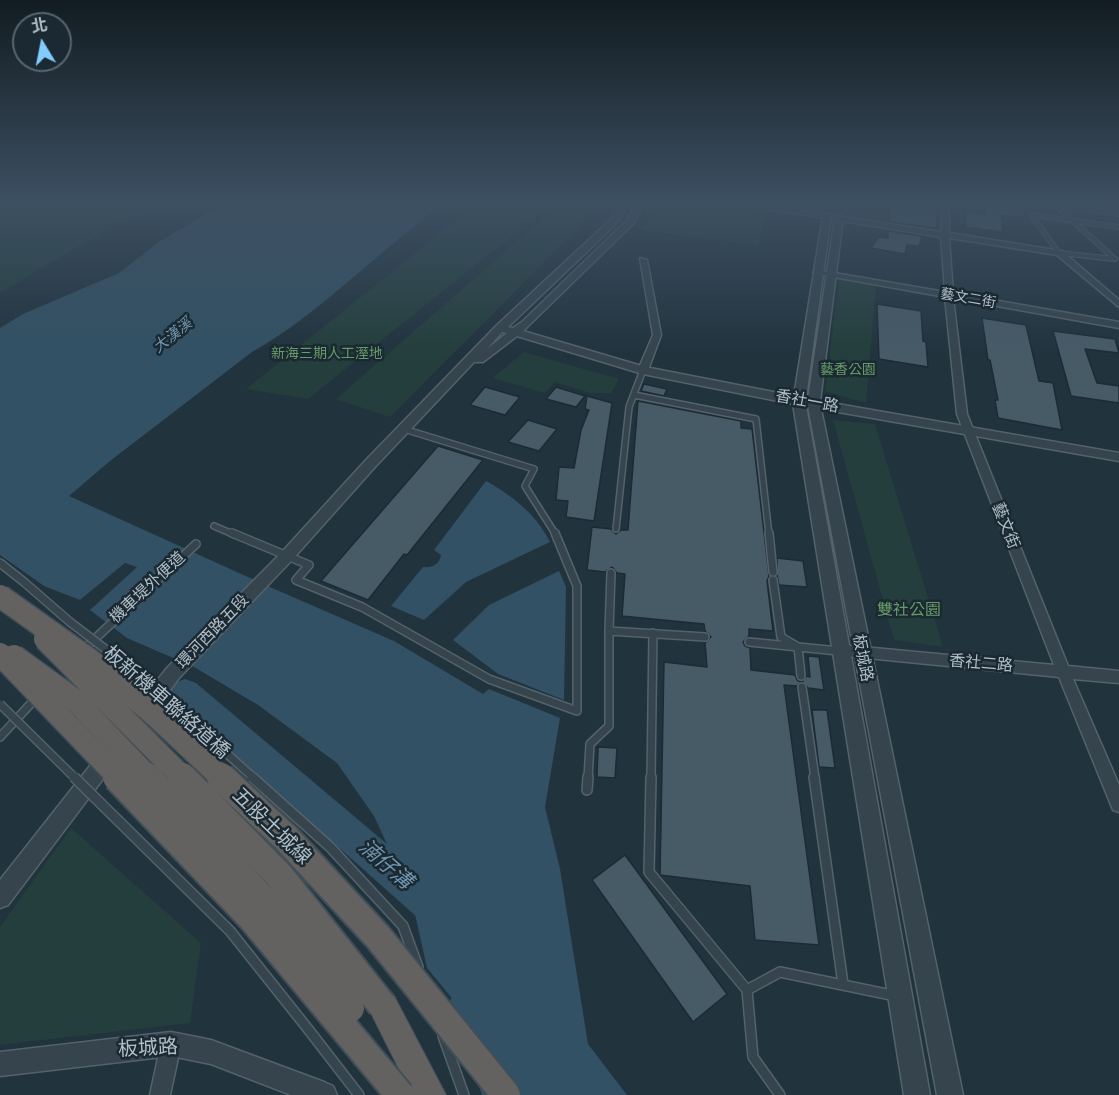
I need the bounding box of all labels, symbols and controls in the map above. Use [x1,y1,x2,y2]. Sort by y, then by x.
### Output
north arrow [12,12,72,72]
text: 北 [29,14,49,37]
street label: 藝文二街 [939,286,997,312]
water label: 大漢溪 [150,315,196,357]
park label: 新海三期人工溼地 [271,346,383,362]
park label: 藝香公園 [820,362,876,378]
street label: 香社一路 [774,387,840,417]
street label: 藝文街 [987,500,1023,552]
street label: 機車堤外便道 [106,548,190,628]
street label: 環河西路五段 [173,591,253,673]
park label: 雙社公園 [877,601,941,621]
street label: 板城路 [848,633,876,683]
street label: 板新機車聯絡道橋 [98,641,234,765]
street label: 香社二路 [948,652,1014,676]
street label: 五股土城線 [227,784,315,870]
water label: 湳仔溝 [353,835,417,895]
street label: 板城路 [117,1035,179,1063]

